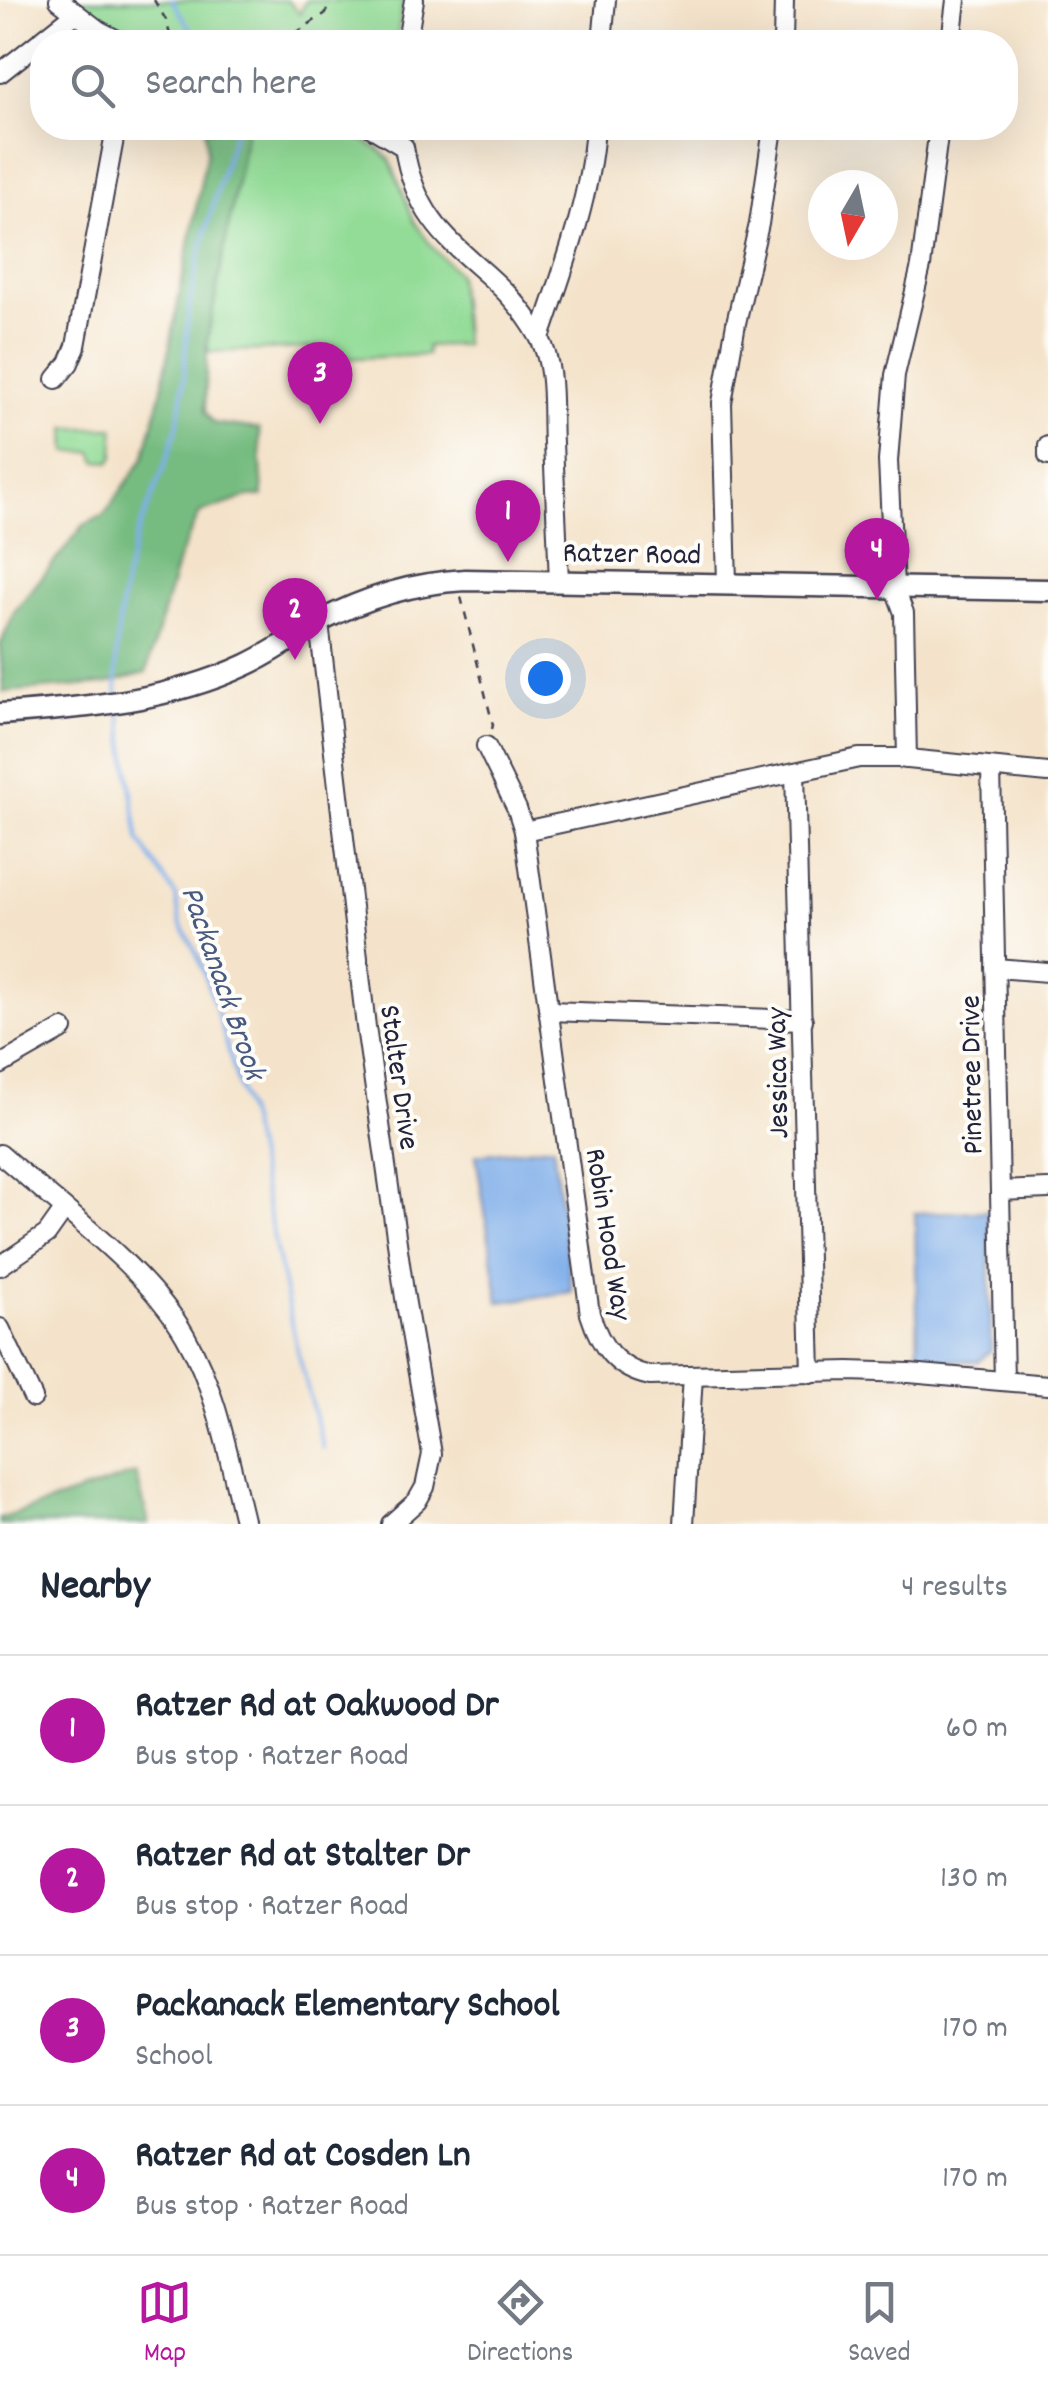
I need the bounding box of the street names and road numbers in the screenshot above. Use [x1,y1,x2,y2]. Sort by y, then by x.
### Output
street label: Ratzer Road [562,534,702,579]
street label: Pinetree Drive [952,995,997,1155]
street label: Stalter Drive [365,1003,428,1153]
street label: Jessica Way [758,1006,803,1139]
street label: Robin Hood Way [571,1146,641,1325]

